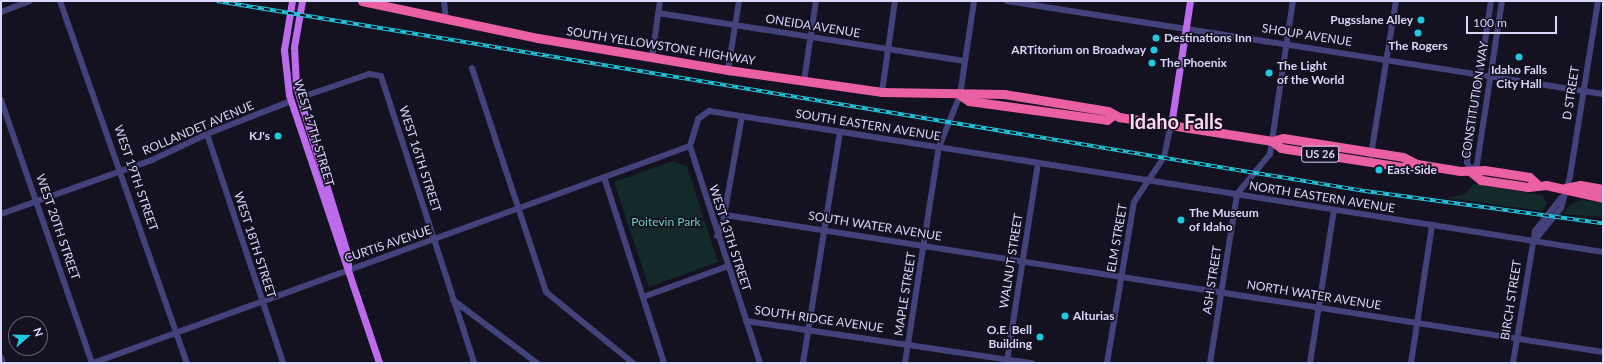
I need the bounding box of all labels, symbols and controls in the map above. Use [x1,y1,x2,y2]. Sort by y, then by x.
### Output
scale bar [1468,8,1559,34]
street label: ONEIDA AVENUE [764,11,862,41]
place label: Pugsslane Alley [1330,13,1413,27]
marker: Pugsslane Alley [1416,15,1426,25]
text: 100 m [1473,15,1507,30]
street label: SHOUP AVENUE [1261,21,1353,49]
street label: SOUTH YELLOWSTONE HIGHWAY [565,24,757,68]
marker: The Rogers [1413,28,1423,38]
place label: Destinations Inn [1164,31,1252,45]
marker: Destinations Inn [1151,33,1161,43]
place label: The Rogers [1388,39,1448,53]
street label: CONSTITUTION WAY [1459,40,1491,160]
place label: ARTitorium on Broadway [1011,43,1146,57]
marker: ARTitorium on Broadway [1149,45,1159,55]
marker: Idaho Falls City Hall [1514,52,1524,62]
place label: The Phoenix [1160,56,1227,70]
marker: The Phoenix [1147,58,1157,68]
place label: The Light of the World [1277,59,1345,87]
place label: Idaho Falls City Hall [1491,63,1547,91]
street label: D STREET [1560,65,1582,121]
marker: The Light of the World [1264,68,1274,78]
street label: WEST 17TH STREET [291,78,337,188]
street label: ROLLANDET AVENUE [140,98,256,158]
street label: WEST 16TH STREET [396,104,444,214]
street label: SOUTH EASTERN AVENUE [794,106,942,144]
district label: Idaho Falls [1129,109,1223,133]
street label: WEST 19TH STREET [111,123,161,233]
place label: KJ's [249,129,270,143]
marker: KJ's [273,131,283,141]
road number: US 26 [1301,145,1339,163]
place label: East-Side [1387,163,1437,177]
marker: East-Side [1374,165,1384,175]
street label: WEST 20TH STREET [33,172,83,282]
street label: NORTH EASTERN AVENUE [1248,178,1396,216]
street label: WEST 13TH STREET [706,183,754,293]
street label: WEST 18TH STREET [231,190,279,300]
street label: ELM STREET [1104,203,1130,273]
place label: The Museum of Idaho [1189,206,1259,234]
street label: SOUTH WATER AVENUE [807,208,943,244]
street label: WALNUT STREET [996,212,1026,310]
park label: Poitevin Park [631,215,701,229]
marker: The Museum of Idaho [1176,215,1186,225]
street label: CURTIS AVENUE [342,222,434,266]
street label: ASH STREET [1199,245,1225,315]
street label: MAPLE STREET [891,251,919,337]
street label: BIRCH STREET [1498,259,1524,341]
street label: NORTH WATER AVENUE [1245,277,1383,313]
street label: SOUTH RIDGE AVENUE [753,303,885,335]
place label: Alturias [1073,309,1114,323]
marker: Alturias [1060,311,1070,321]
north arrow [8,316,48,356]
place label: O.E. Bell Building [987,323,1032,351]
text: N [31,326,46,338]
marker: O.E. Bell Building [1035,332,1045,342]

